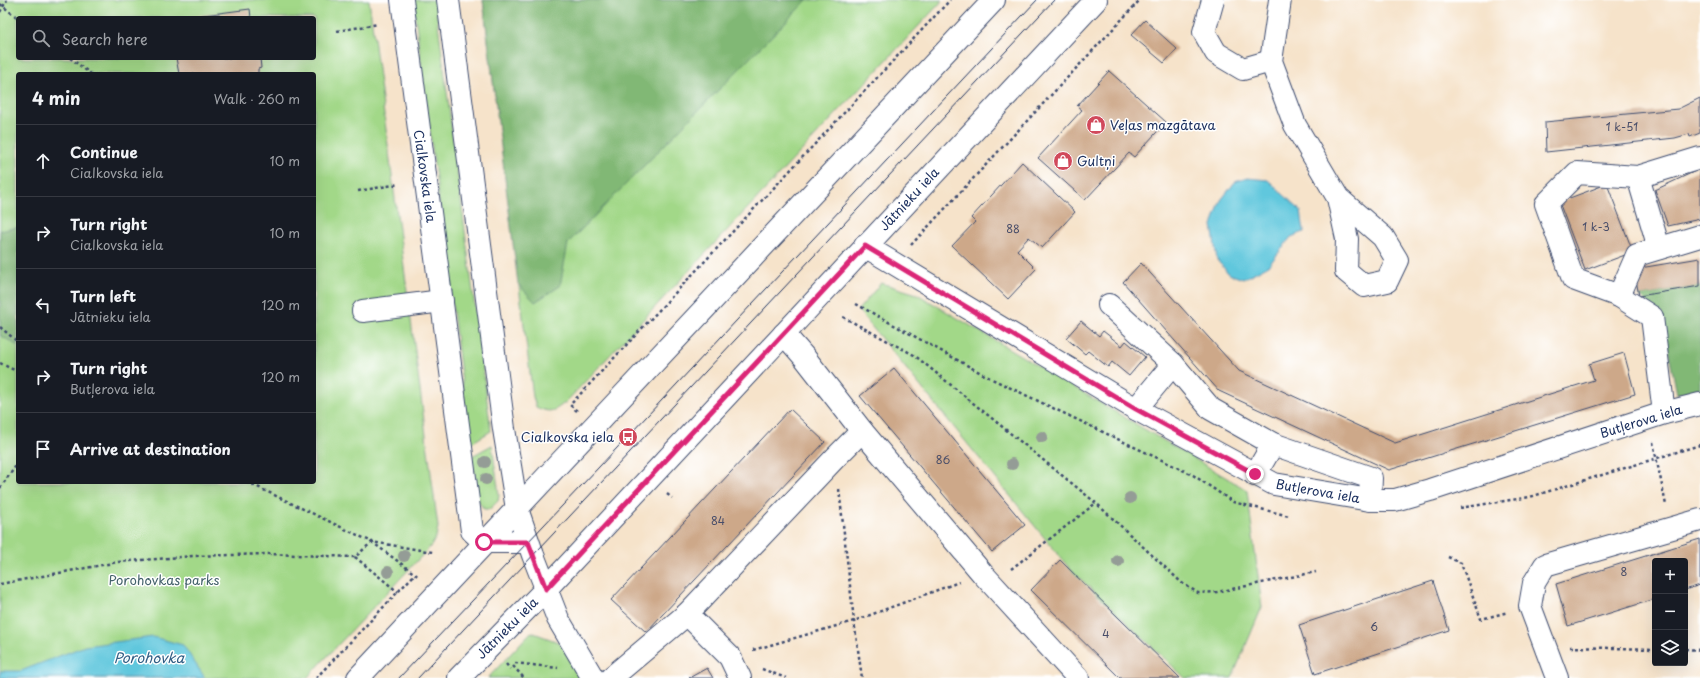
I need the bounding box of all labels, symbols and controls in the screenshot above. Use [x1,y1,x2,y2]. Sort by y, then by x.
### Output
search box [16,16,316,60]
icon: search [30,27,52,49]
text: Search here [62,27,148,50]
text: 4 min [32,85,80,111]
text: Walk · 260 m [214,89,300,108]
shop icon: Veļas mazgātava [1085,114,1107,136]
place label: Veļas mazgātava [1110,115,1216,134]
house number: 1 k-51 [1606,118,1638,135]
street label: Cialkovska iela [410,128,442,224]
text: Continue [70,140,138,163]
icon: ahead [32,150,54,172]
shop icon: Gultņi [1052,150,1074,172]
text: 10 m [270,151,300,170]
place label: Gultņi [1077,151,1115,170]
street label: Jātnieku iela [874,162,944,235]
text: Cialkovska iela [70,163,163,182]
text: Turn right [70,212,147,235]
house number: 1 k-3 [1582,218,1610,235]
house number: 88 [1006,220,1020,237]
icon: right [32,222,54,244]
text: 10 m [270,223,300,242]
text: Cialkovska iela [70,235,163,254]
text: Turn left [70,284,136,307]
icon: left [32,294,54,316]
text: 120 m [261,295,300,314]
text: Jātnieku iela [70,307,151,326]
text: Turn right [70,356,147,379]
icon: right [32,366,54,388]
text: 120 m [261,367,300,386]
text: Butļerova iela [70,379,155,398]
street label: Butļerova iela [1597,399,1685,442]
bus stop icon: Cialkovska iela [617,426,639,448]
place label: Cialkovska iela [521,427,615,446]
text: Arrive at destination [70,437,231,460]
icon: arrive [32,438,54,460]
house number: 86 [936,451,950,468]
route end [1246,465,1264,483]
street label: Butļerova iela [1275,474,1362,507]
house number: 84 [711,512,725,529]
route start [475,533,493,551]
map controls [1652,558,1688,666]
button: + [1652,558,1688,594]
house number: 8 [1621,563,1628,580]
park label: Porohovkas parks [109,570,220,589]
street label: Jātnieku iela [471,592,542,663]
button: − [1652,594,1688,630]
house number: 6 [1370,618,1378,635]
house number: 4 [1102,625,1110,642]
button: layers [1652,630,1688,666]
water label: Porohovka [114,647,186,668]

